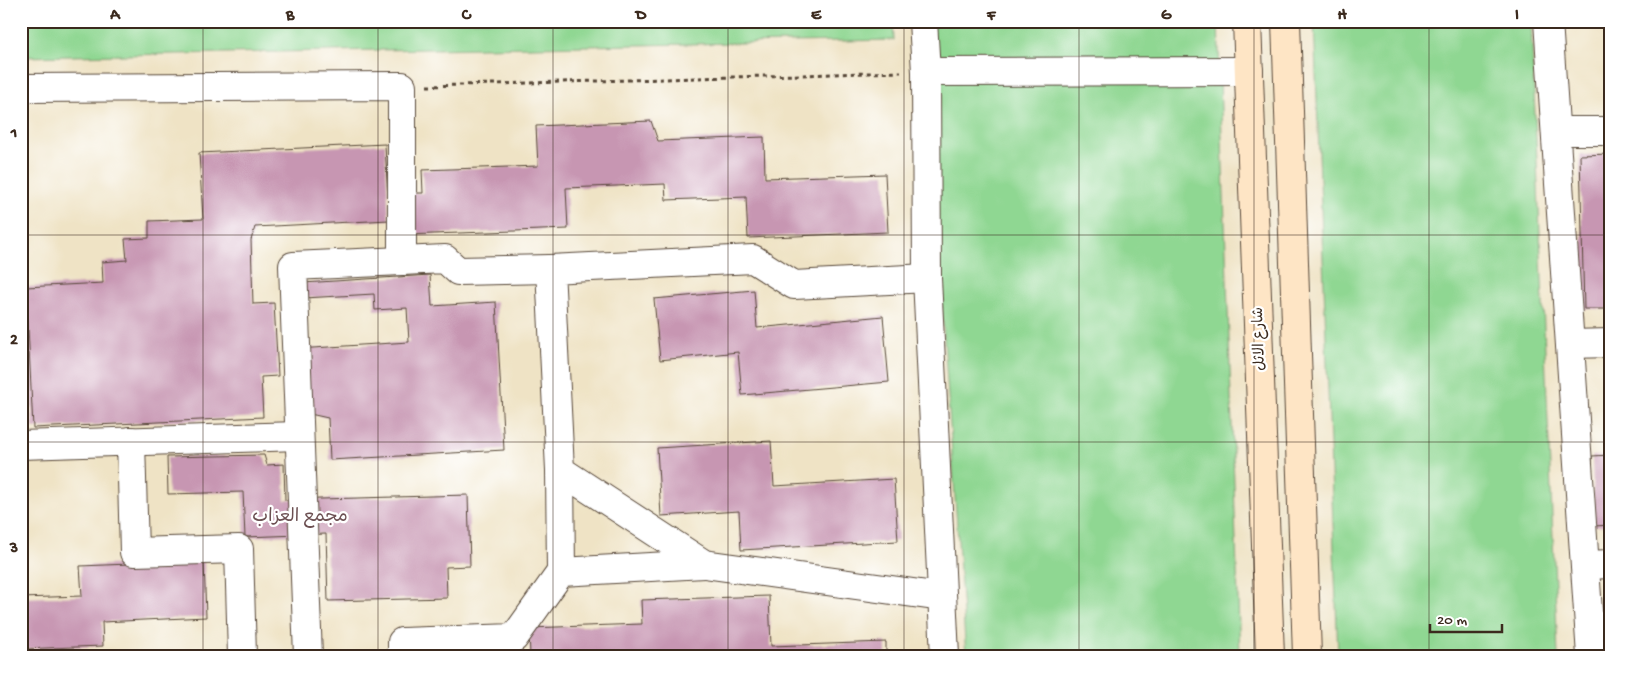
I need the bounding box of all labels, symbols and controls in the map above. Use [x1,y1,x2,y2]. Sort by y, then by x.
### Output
text: A [109,7,121,26]
text: B [285,7,295,26]
text: C [461,7,472,26]
text: D [634,7,647,26]
text: E [811,7,822,26]
text: F [986,7,997,26]
text: G [1161,7,1172,26]
text: H [1337,7,1347,26]
text: I [1515,7,1519,26]
text: 1 [10,125,17,144]
street label: شارع الاثل [1250,307,1270,371]
text: 2 [10,332,18,351]
district label: مجمع العزاب [252,507,348,528]
text: 3 [9,540,18,559]
scale bar [1430,602,1502,634]
text: 20 m [1437,612,1467,630]

